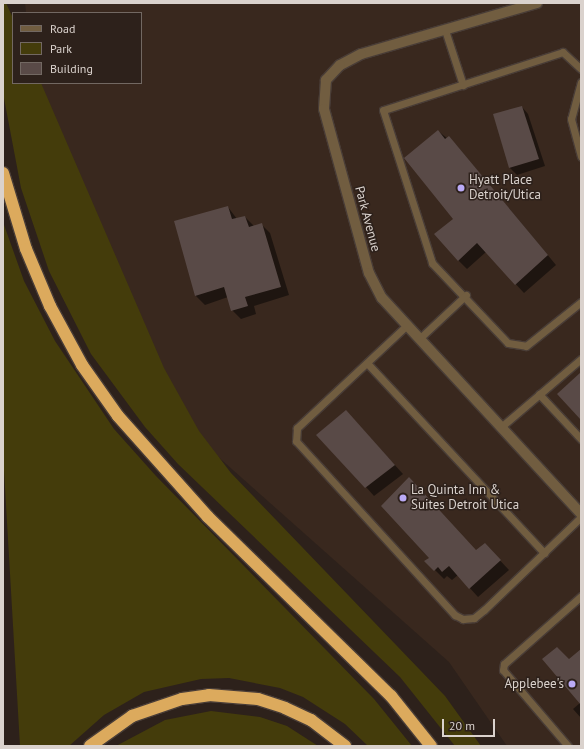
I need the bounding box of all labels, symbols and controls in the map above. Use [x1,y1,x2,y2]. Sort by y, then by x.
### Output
legend [12,12,142,84]
text: Road [50,21,75,36]
text: Park [50,41,72,56]
text: Building [50,61,93,76]
place label: Hyatt Place Detroit/Utica [469,173,541,204]
marker: Hyatt Place Detroit/Utica [456,183,466,193]
street label: Park Avenue [351,184,383,254]
place label: La Quinta Inn & Suites Detroit Utica [411,483,519,514]
marker: La Quinta Inn & Suites Detroit Utica [398,493,408,503]
place label: Applebee's [504,676,564,692]
marker: Applebee's [567,679,577,689]
scale bar [444,711,497,737]
text: 20 m [449,718,475,733]

